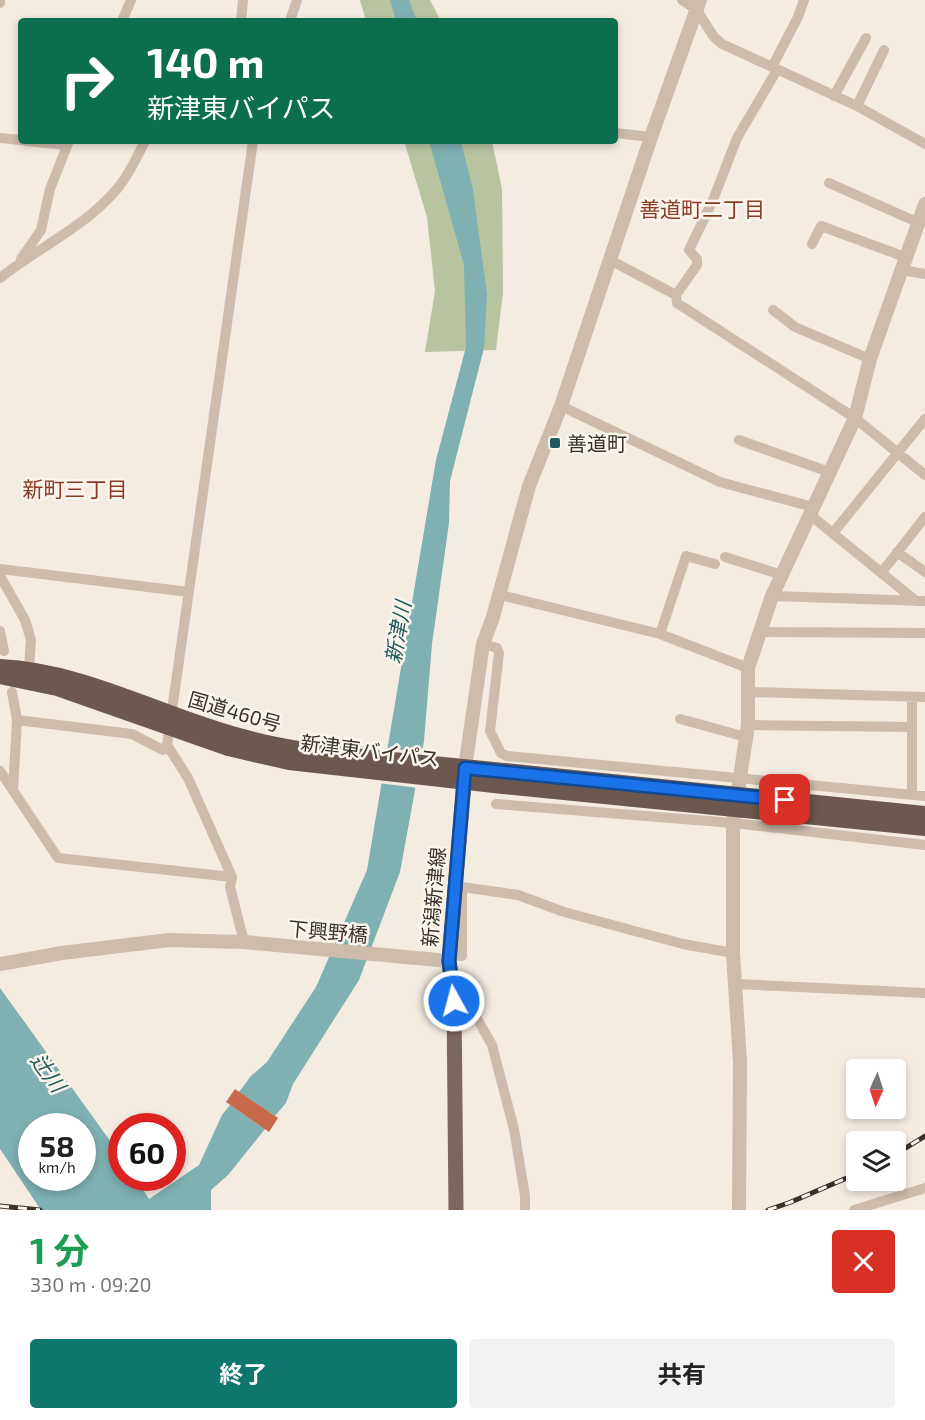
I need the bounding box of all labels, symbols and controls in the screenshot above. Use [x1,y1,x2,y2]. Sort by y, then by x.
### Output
text: 140 m [147,36,264,86]
icon: right [48,42,126,120]
text: 新津東バイパス [147,91,335,123]
district label: 善道町二丁目 [639,196,765,221]
place label: 善道町 [567,431,627,455]
marker: 善道町 [548,436,562,450]
district label: 新町三丁目 [23,476,128,501]
water label: 新津川 [379,597,415,665]
street label: 国道460号 [186,686,284,736]
street label: 新津東バイパス [299,730,441,770]
pin [759,774,810,825]
icon: arrive [768,783,801,816]
street label: 新潟新津線 [417,846,449,948]
street label: 下興野橋 [287,916,369,946]
position arrow [422,969,486,1033]
water label: 辻川 [27,1048,73,1098]
north arrow [846,1059,906,1119]
map controls [846,1059,906,1191]
speed limit sign: 60 [108,1113,186,1191]
text: 58 [39,1127,75,1163]
button: layers [846,1131,906,1191]
text: km/h [38,1158,76,1176]
text: 1 分 [30,1228,89,1271]
button: close [832,1230,895,1293]
text: 330 m · 09:20 [30,1272,151,1296]
button: 終了 [30,1339,457,1408]
button: 共有 [469,1339,895,1408]

